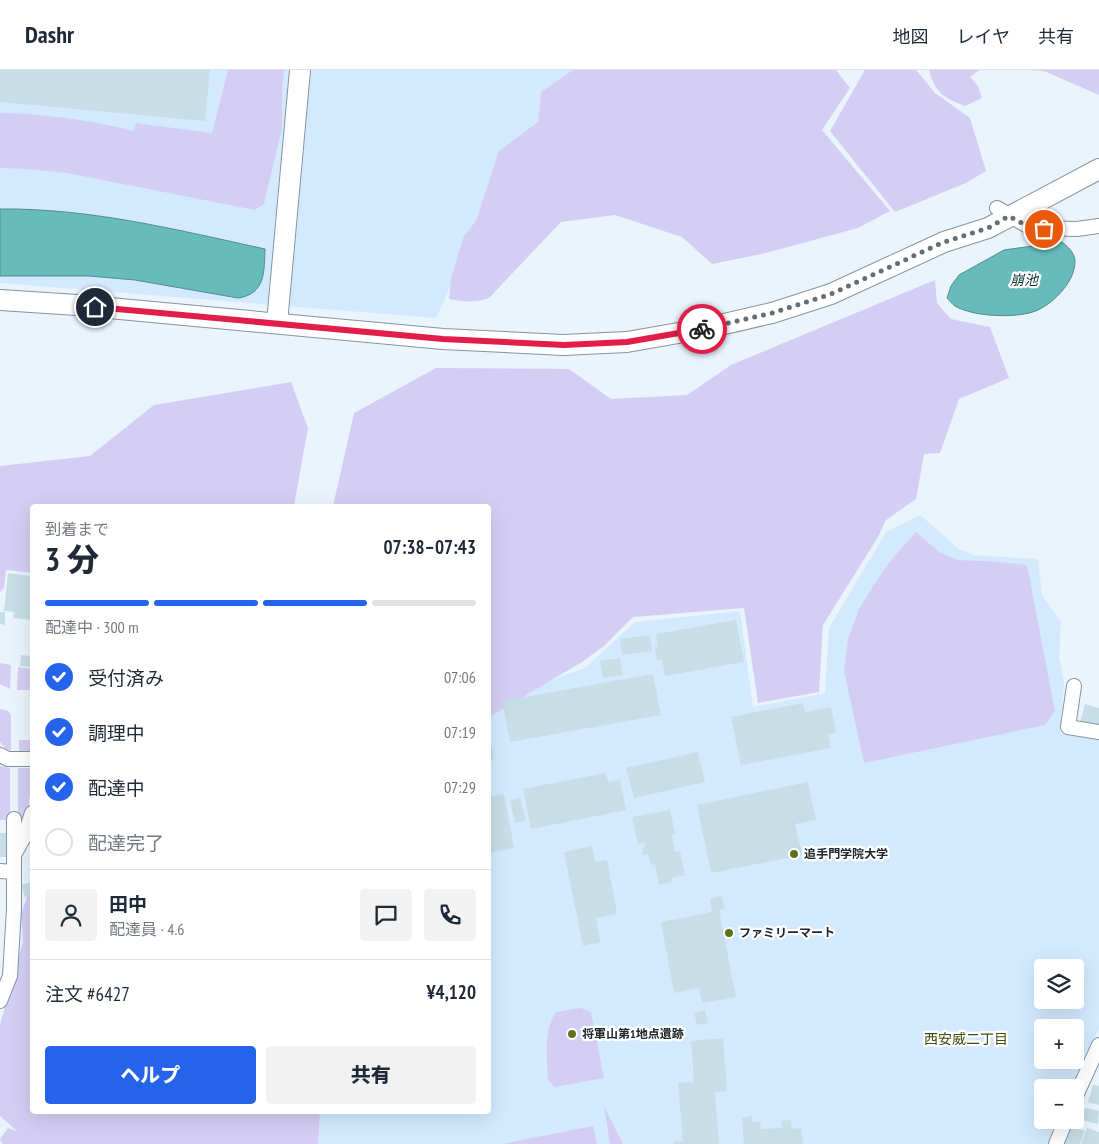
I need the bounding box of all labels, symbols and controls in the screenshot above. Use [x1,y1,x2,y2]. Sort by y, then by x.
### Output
text: Dashr [25,19,74,50]
text: 地図 [893,25,929,48]
text: レイヤ [957,25,1010,48]
text: 共有 [1038,25,1074,48]
pin [1023,208,1065,250]
icon: bag [1030,215,1058,243]
water label: 崩池 [1010,271,1040,289]
pin [74,286,116,328]
icon: home [81,293,109,321]
courier [677,304,727,354]
icon: bike [688,315,716,343]
text: 到着まで [45,519,109,539]
text: 07:38–07:43 [383,535,476,559]
text: 3 分 [45,538,99,580]
text: 配達中 · 300 m [45,617,139,637]
icon: check [45,663,73,691]
text: 受付済み [88,666,164,690]
text: 07:06 [444,667,476,687]
icon: check [45,718,73,746]
text: 調理中 [88,721,145,745]
text: 07:19 [444,722,476,742]
icon: check [45,773,73,801]
text: 配達中 [88,776,145,800]
text: 07:29 [444,777,476,797]
text: 配達完了 [88,831,164,855]
place label: 追手門学院大学 [804,846,888,861]
marker: 追手門学院大学 [788,848,800,860]
button: person [45,889,97,941]
button: chat [360,889,412,941]
button: phone [424,889,476,941]
text: 田中 [109,892,147,916]
text: 配達員 · 4.6 [109,919,184,939]
place label: ファミリーマート [739,925,835,940]
marker: ファミリーマート [723,927,735,939]
map controls [1034,959,1084,1129]
button: layers [1034,959,1084,1009]
text: ¥4,120 [426,980,476,1004]
text: 注文 #6427 [45,982,130,1006]
button: + [1034,1019,1084,1069]
place label: 将軍山第1地点遺跡 [582,1026,684,1041]
marker: 将軍山第1地点遺跡 [566,1028,578,1040]
district label: 西安威二丁目 [924,1030,1008,1048]
button: ヘルプ [45,1046,256,1104]
button: 共有 [266,1046,476,1104]
button: − [1034,1079,1084,1129]

